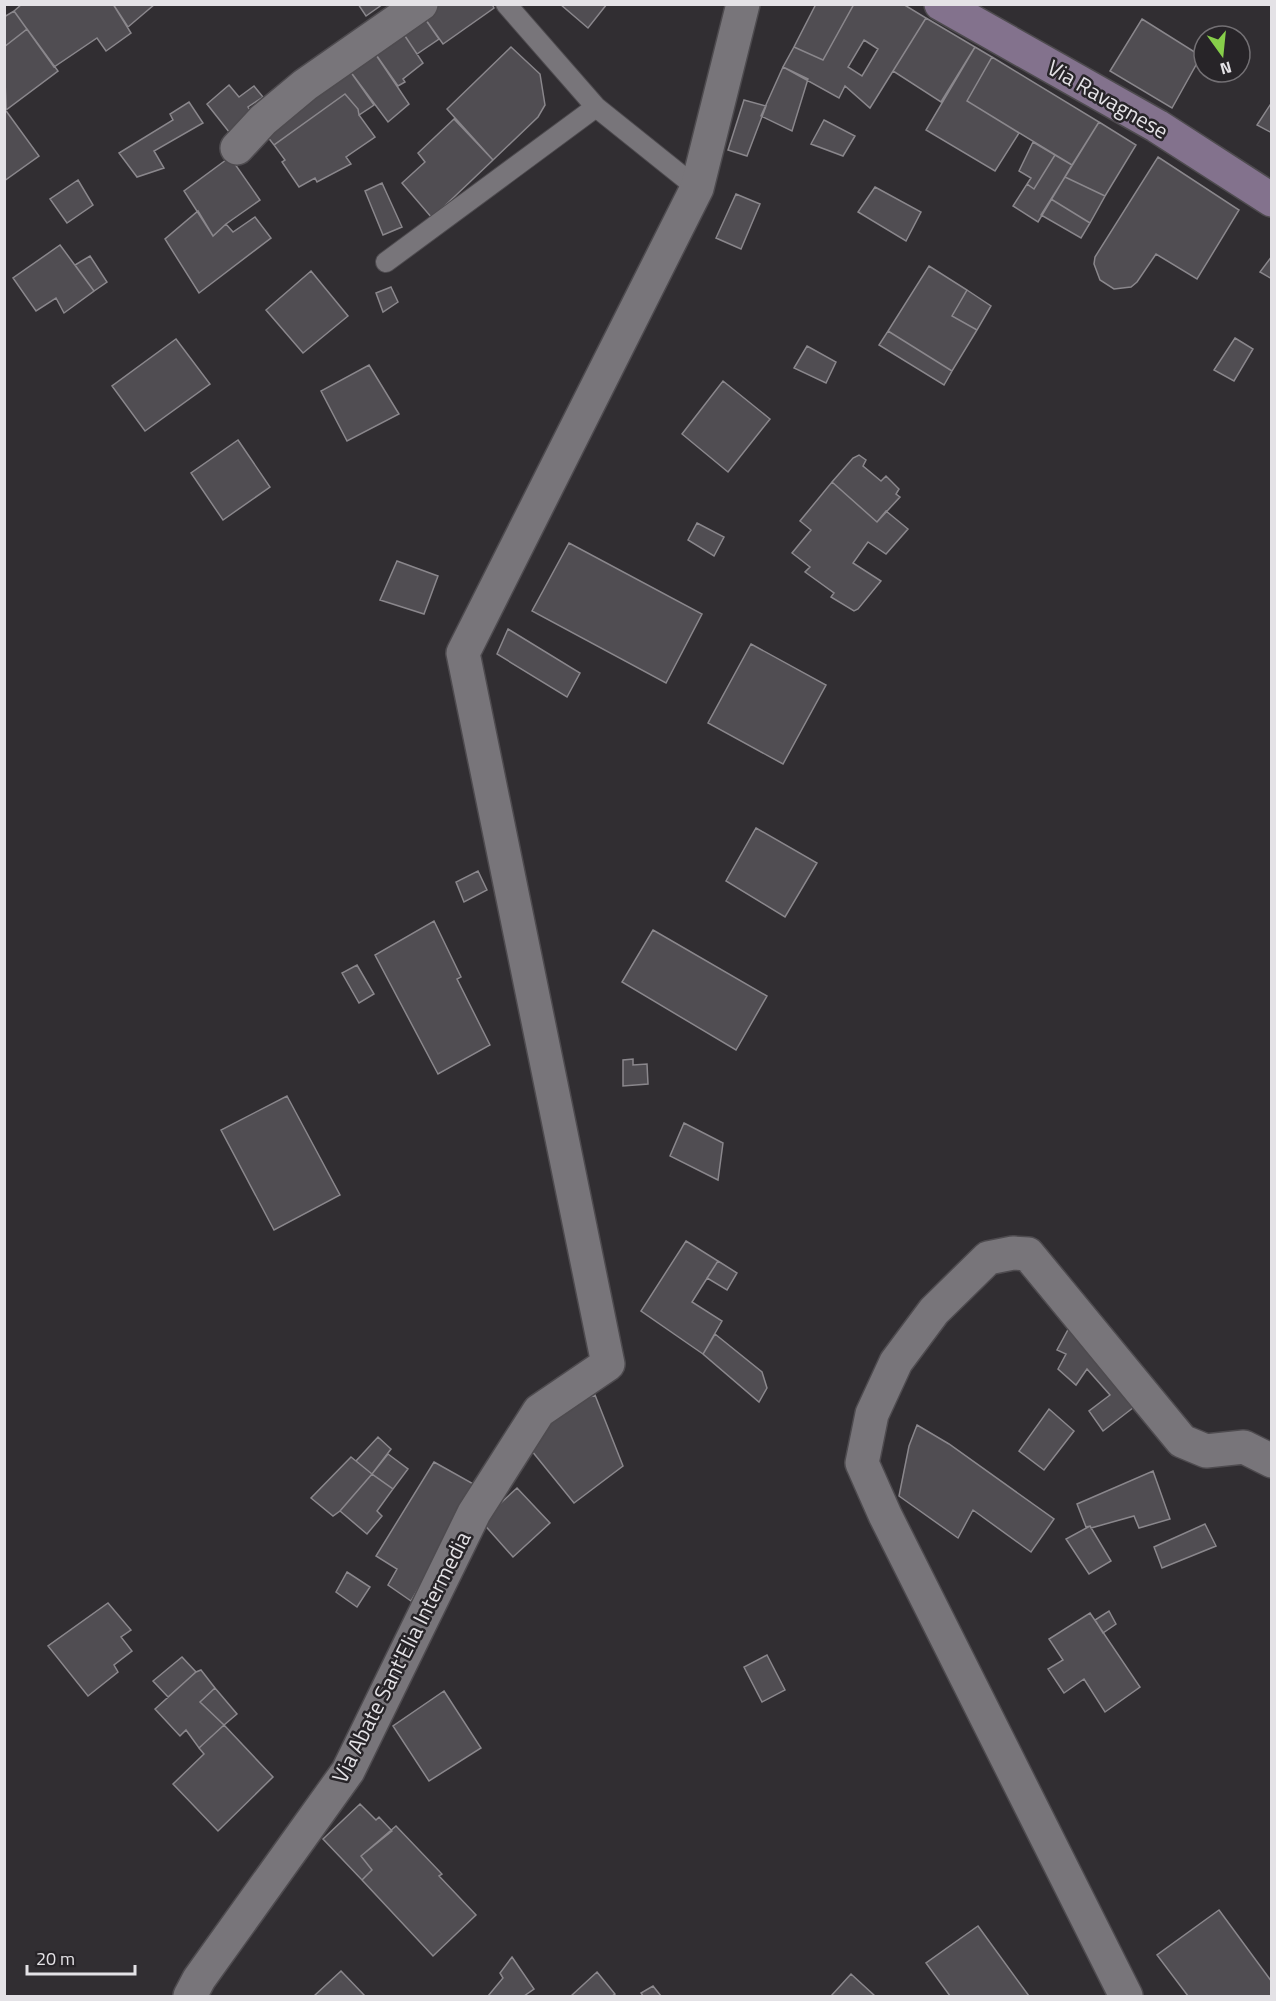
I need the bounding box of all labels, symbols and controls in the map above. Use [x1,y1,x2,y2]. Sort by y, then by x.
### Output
north arrow [1192,24,1252,84]
street label: Via Ravagnese [1041,51,1175,147]
text: N [1217,55,1234,82]
street label: Via Abate Sant'Elia Intermedia [323,1525,479,1789]
scale bar [27,1938,135,1976]
text: 20 m [36,1945,75,1972]

